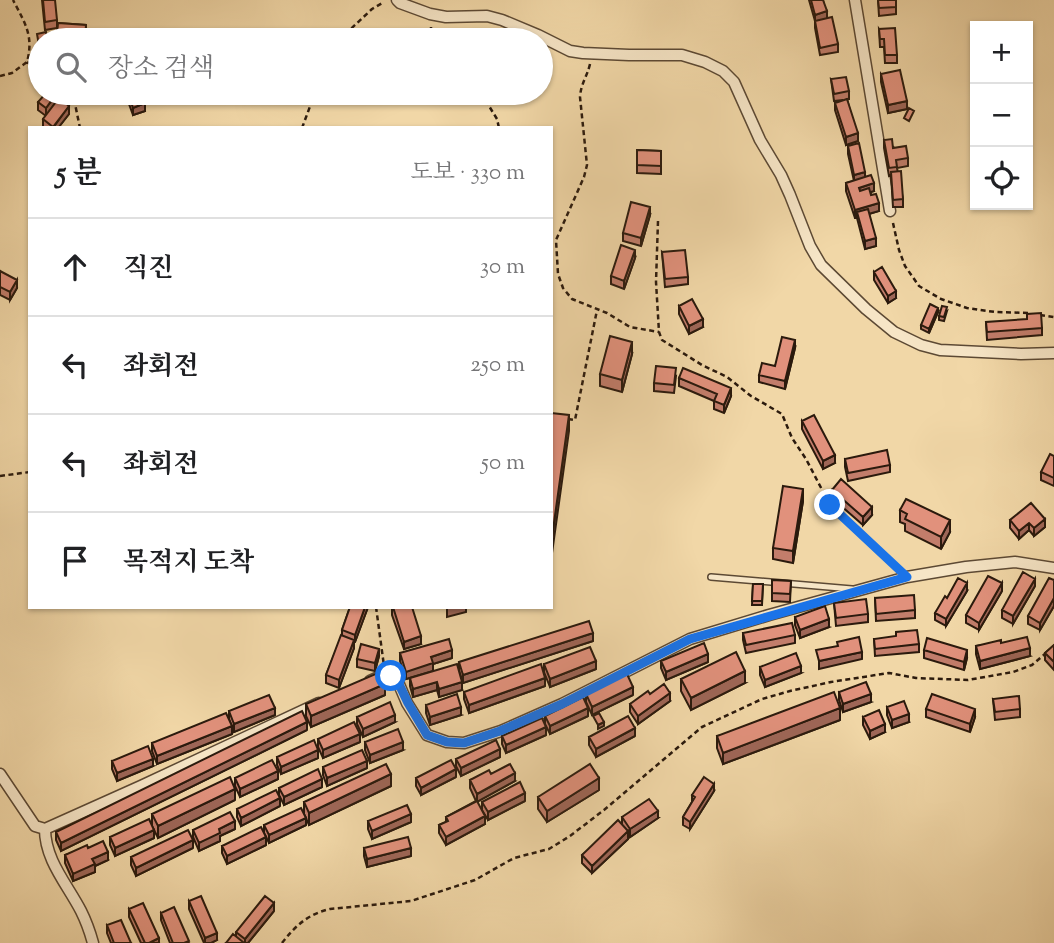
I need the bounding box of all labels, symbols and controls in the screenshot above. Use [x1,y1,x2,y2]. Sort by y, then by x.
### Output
map controls [970,21,1033,210]
button: + [970,21,1033,84]
search box [28,28,553,105]
icon: search [52,48,90,86]
text: 장소 검색 [108,51,214,88]
button: − [970,84,1033,147]
button: locate [970,147,1033,210]
text: 5 분 [56,153,102,196]
text: 도보 · 330 m [411,157,525,190]
icon: ahead [56,248,94,286]
text: 직진 [123,251,173,288]
text: 30 m [480,251,525,284]
icon: left [56,346,94,384]
text: 좌회전 [123,349,198,386]
text: 250 m [470,349,525,382]
icon: left [56,444,94,482]
text: 좌회전 [123,447,198,484]
text: 50 m [481,447,525,480]
route end [814,489,845,520]
icon: arrive [56,542,94,580]
text: 목적지 도착 [123,545,254,582]
route start [375,660,406,691]

